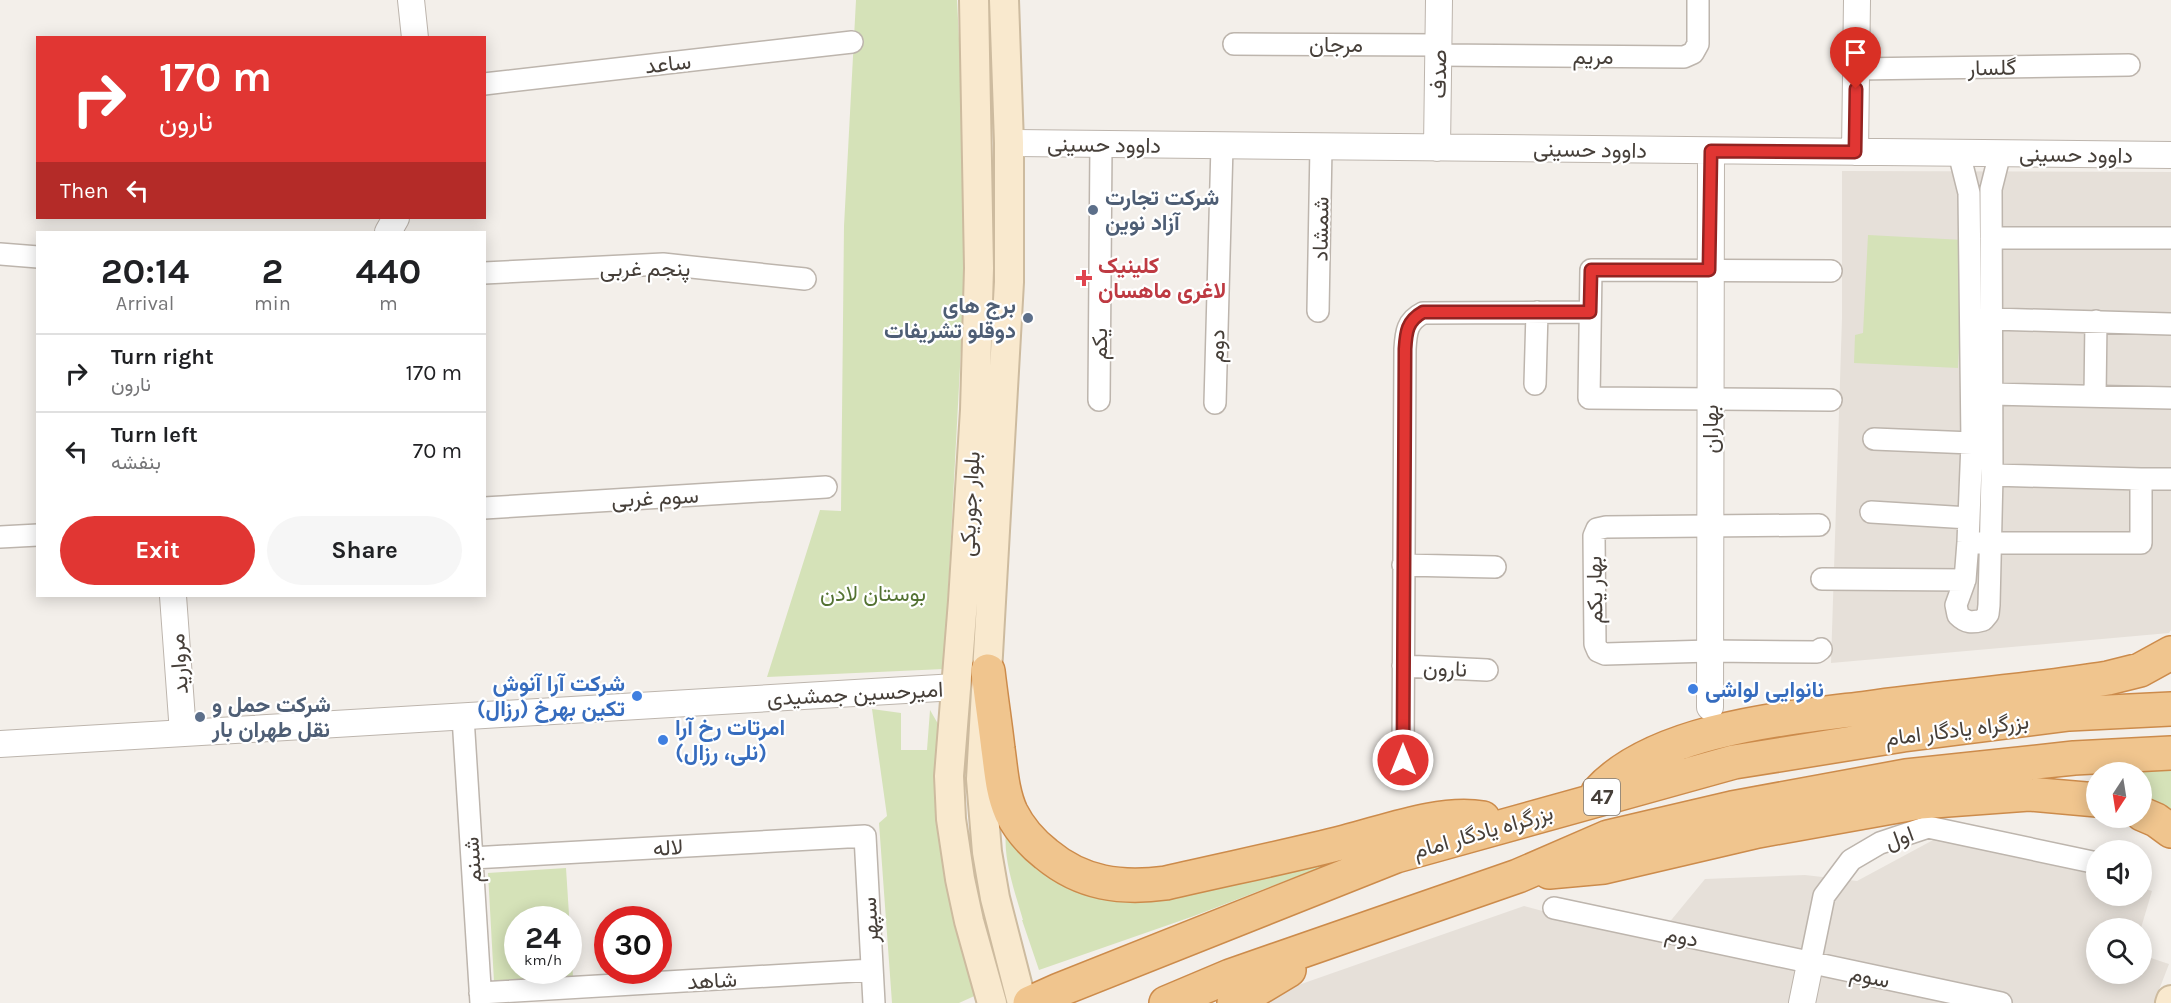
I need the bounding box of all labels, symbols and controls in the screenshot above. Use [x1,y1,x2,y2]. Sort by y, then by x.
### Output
pin [1830,27,1881,89]
street label: مرجان [1309,32,1363,58]
icon: arrive [1839,36,1872,69]
street label: مریم [1572,44,1614,71]
street label: ساعد [644,49,692,79]
street label: صدف [1426,49,1452,99]
text: 170 m [159,52,272,102]
street label: گلسار [1966,55,2017,81]
icon: right [60,60,138,138]
text: نارون [159,106,213,138]
street label: داوود حسینی [1047,131,1161,159]
street label: داوود حسینی [1533,136,1647,164]
street label: داوود حسینی [2019,141,2133,169]
icon: left [121,174,154,207]
text: Then [60,178,109,204]
place label: شرکت تجارت آزاد نوین [1105,185,1219,236]
street label: شمشاد [1307,196,1335,262]
marker: شرکت تجارت آزاد نوین [1086,203,1100,217]
text: 20:14 [101,250,189,292]
text: 2 [262,250,283,292]
text: 440 [356,250,421,292]
place label: کلینیک لاغری ماهسان [1098,253,1226,304]
street label: پنجم غربی [600,256,690,283]
marker: کلینیک لاغری ماهسان [1075,269,1093,287]
text: Arrival [116,292,174,315]
text: min [254,292,291,315]
text: m [379,292,398,315]
place label: برج های دوقلو تشریفات [884,293,1016,344]
marker: برج های دوقلو تشریفات [1021,311,1035,325]
street label: یکم [1087,328,1114,360]
street label: دوم [1203,329,1232,363]
text: Turn right [111,344,214,370]
icon: right [60,357,93,390]
text: 170 m [406,360,462,386]
text: نارون [111,373,151,396]
street label: بهاران [1698,404,1724,454]
text: Turn left [111,422,198,448]
icon: left [60,435,93,468]
text: 70 m [413,438,462,464]
text: بنفشه [111,451,161,474]
street label: بلوار جوریکی [954,451,986,557]
street label: سوم غربی [611,483,700,514]
button: Exit [60,516,255,585]
button: Share [267,516,462,585]
street label: بهار یکم [1581,556,1610,624]
park label: بوستان لادن [820,581,926,607]
street label: مروارید [164,633,194,695]
street label: نارون [1423,655,1467,683]
place label: شرکت آرا آنوش تکین بهرخ (رزال) [477,671,625,723]
street label: امیرحسین جمشیدی [766,676,944,712]
place label: نانوایی لواشی [1705,677,1824,703]
marker: نانوایی لواشی [1686,682,1700,696]
marker: شرکت آرا آنوش تکین بهرخ (رزال) [630,689,644,703]
place label: شرکت حمل و نقل طهران بار [211,692,331,743]
street label: بزرگراه یادگار امام [1884,708,2030,753]
marker: شرکت حمل و نقل طهران بار [193,710,207,724]
place label: امرتات رخ آرا (نلی، رزال) [675,715,785,766]
position arrow [1371,728,1435,792]
marker: امرتات رخ آرا (نلی، رزال) [656,733,670,747]
north arrow [2086,762,2152,828]
map controls [2086,762,2152,984]
road number: 47 [1584,779,1620,815]
street label: بزرگراه یادگار امام [1410,800,1557,865]
street label: اول [1881,821,1917,855]
street label: لاله [652,834,684,862]
street label: شبنم [458,836,489,884]
button: sound [2086,840,2152,906]
street label: سپهر [856,896,885,945]
speed limit sign: 30 [594,906,672,984]
button: search [2086,918,2152,984]
text: 24 [525,920,561,956]
street label: دوم [1663,921,1701,954]
text: km/h [524,951,562,969]
street label: سوم [1847,960,1892,995]
street label: شاهد [686,967,738,995]

